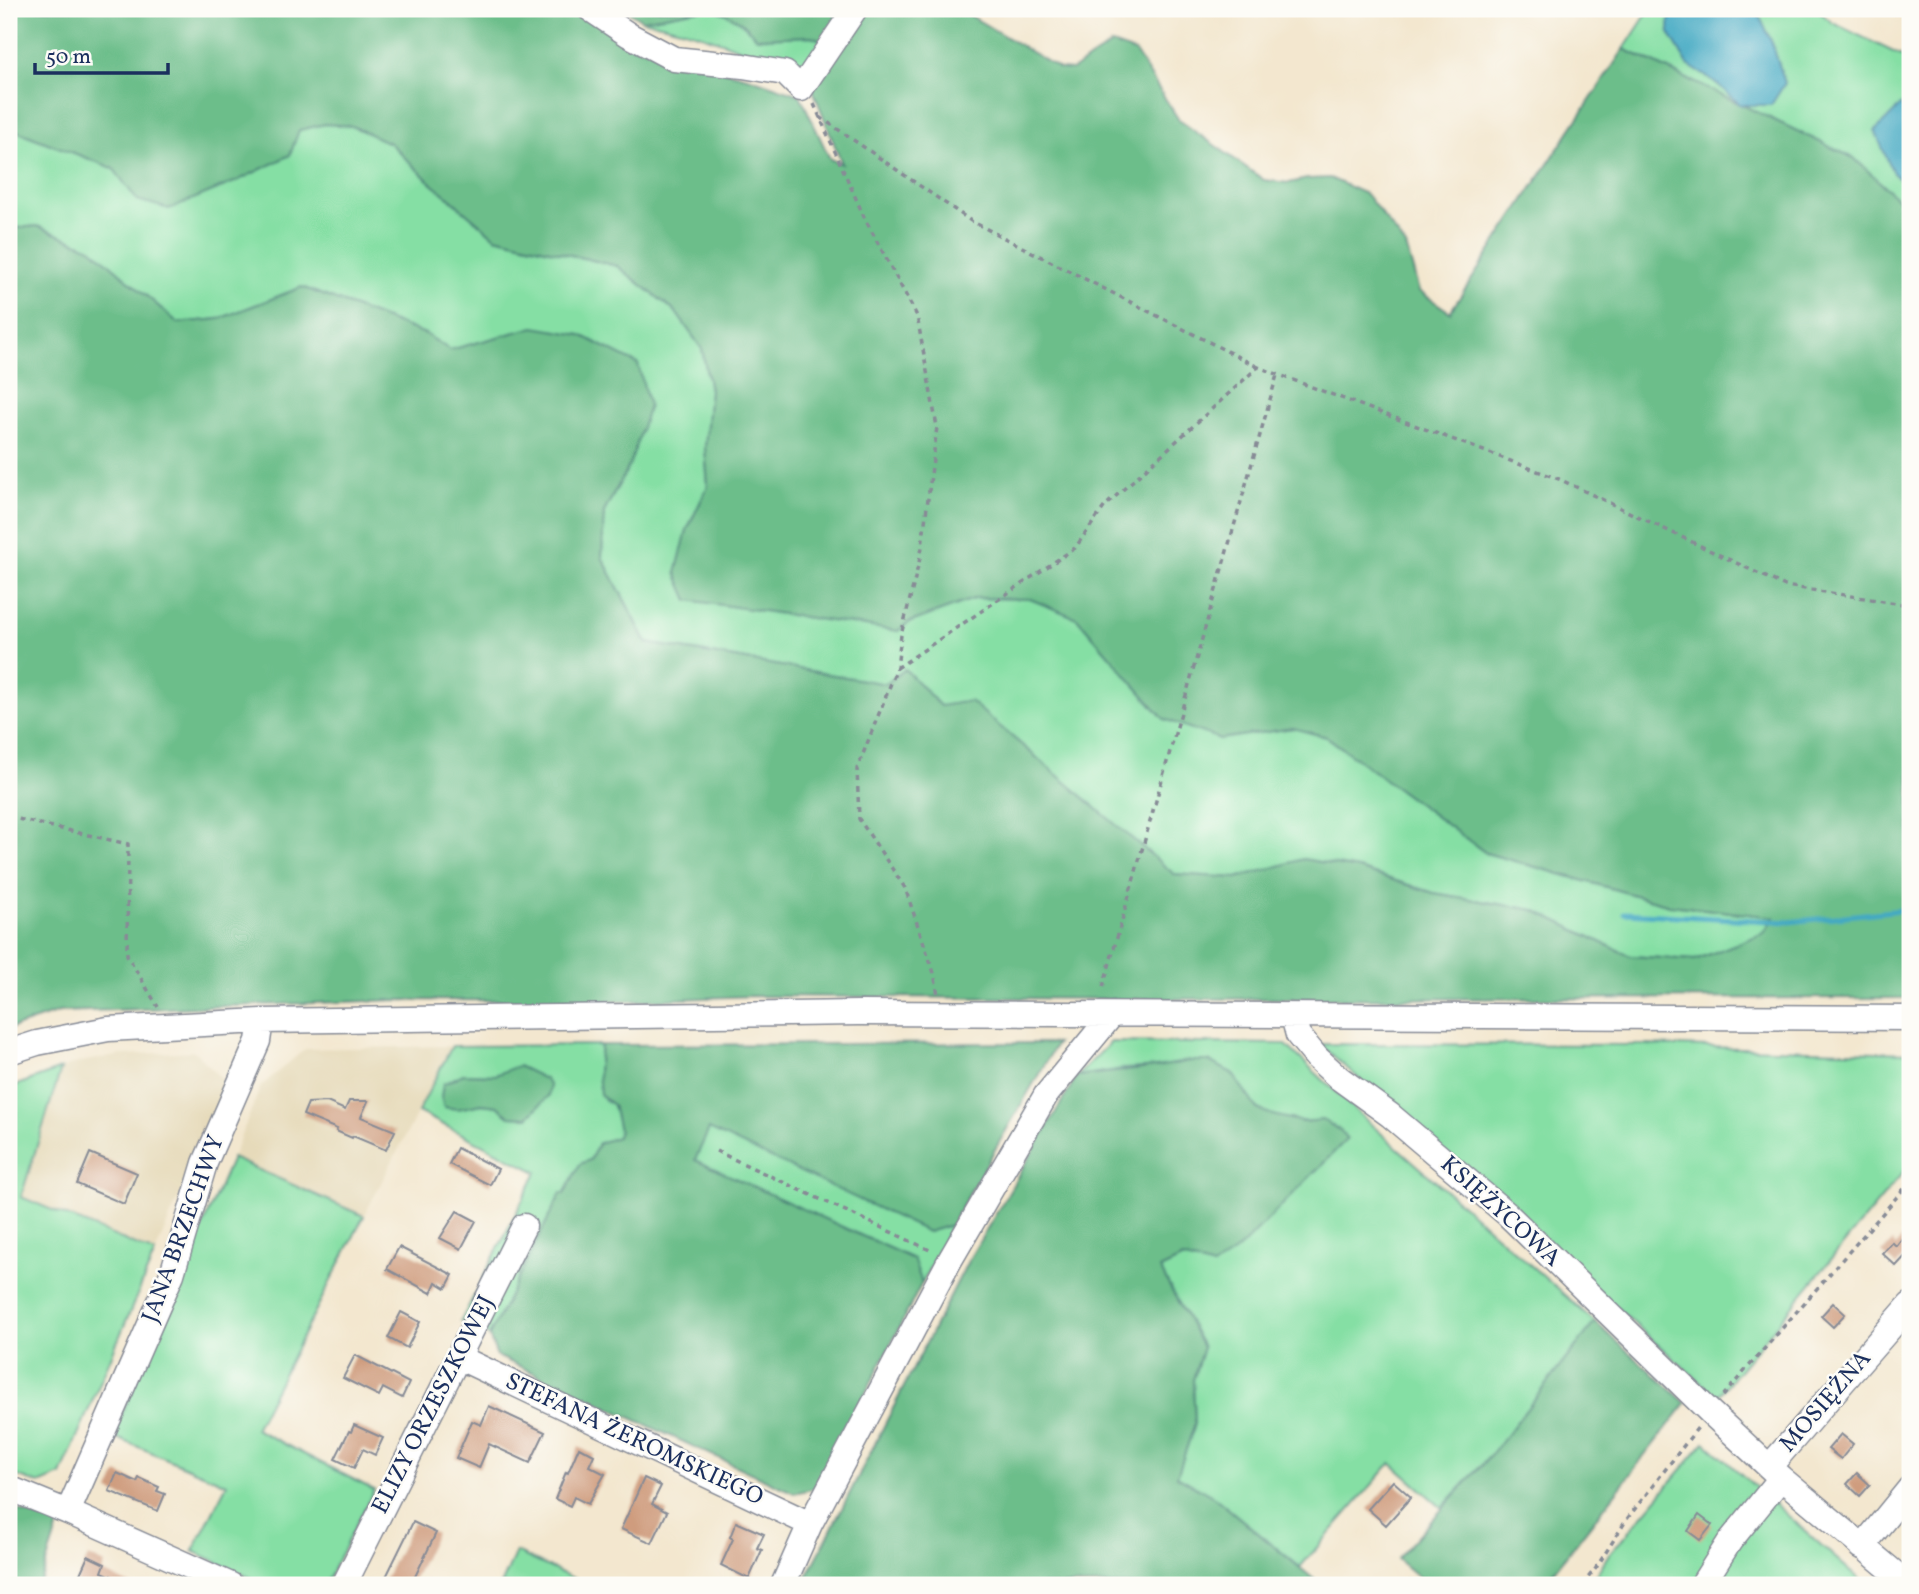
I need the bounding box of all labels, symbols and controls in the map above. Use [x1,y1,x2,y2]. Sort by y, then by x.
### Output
scale bar [35,32,168,76]
text: 50 m [46,43,91,72]
street label: JANA BRZECHWY [134,1130,234,1328]
street label: KSIĘŻYCOWA [1432,1149,1568,1276]
street label: ELIZY ORZESZKOWEJ [364,1290,504,1520]
street label: MOSIĘŻNA [1772,1343,1880,1460]
street label: STEFANA ŻEROMSKIEGO [499,1365,769,1515]

